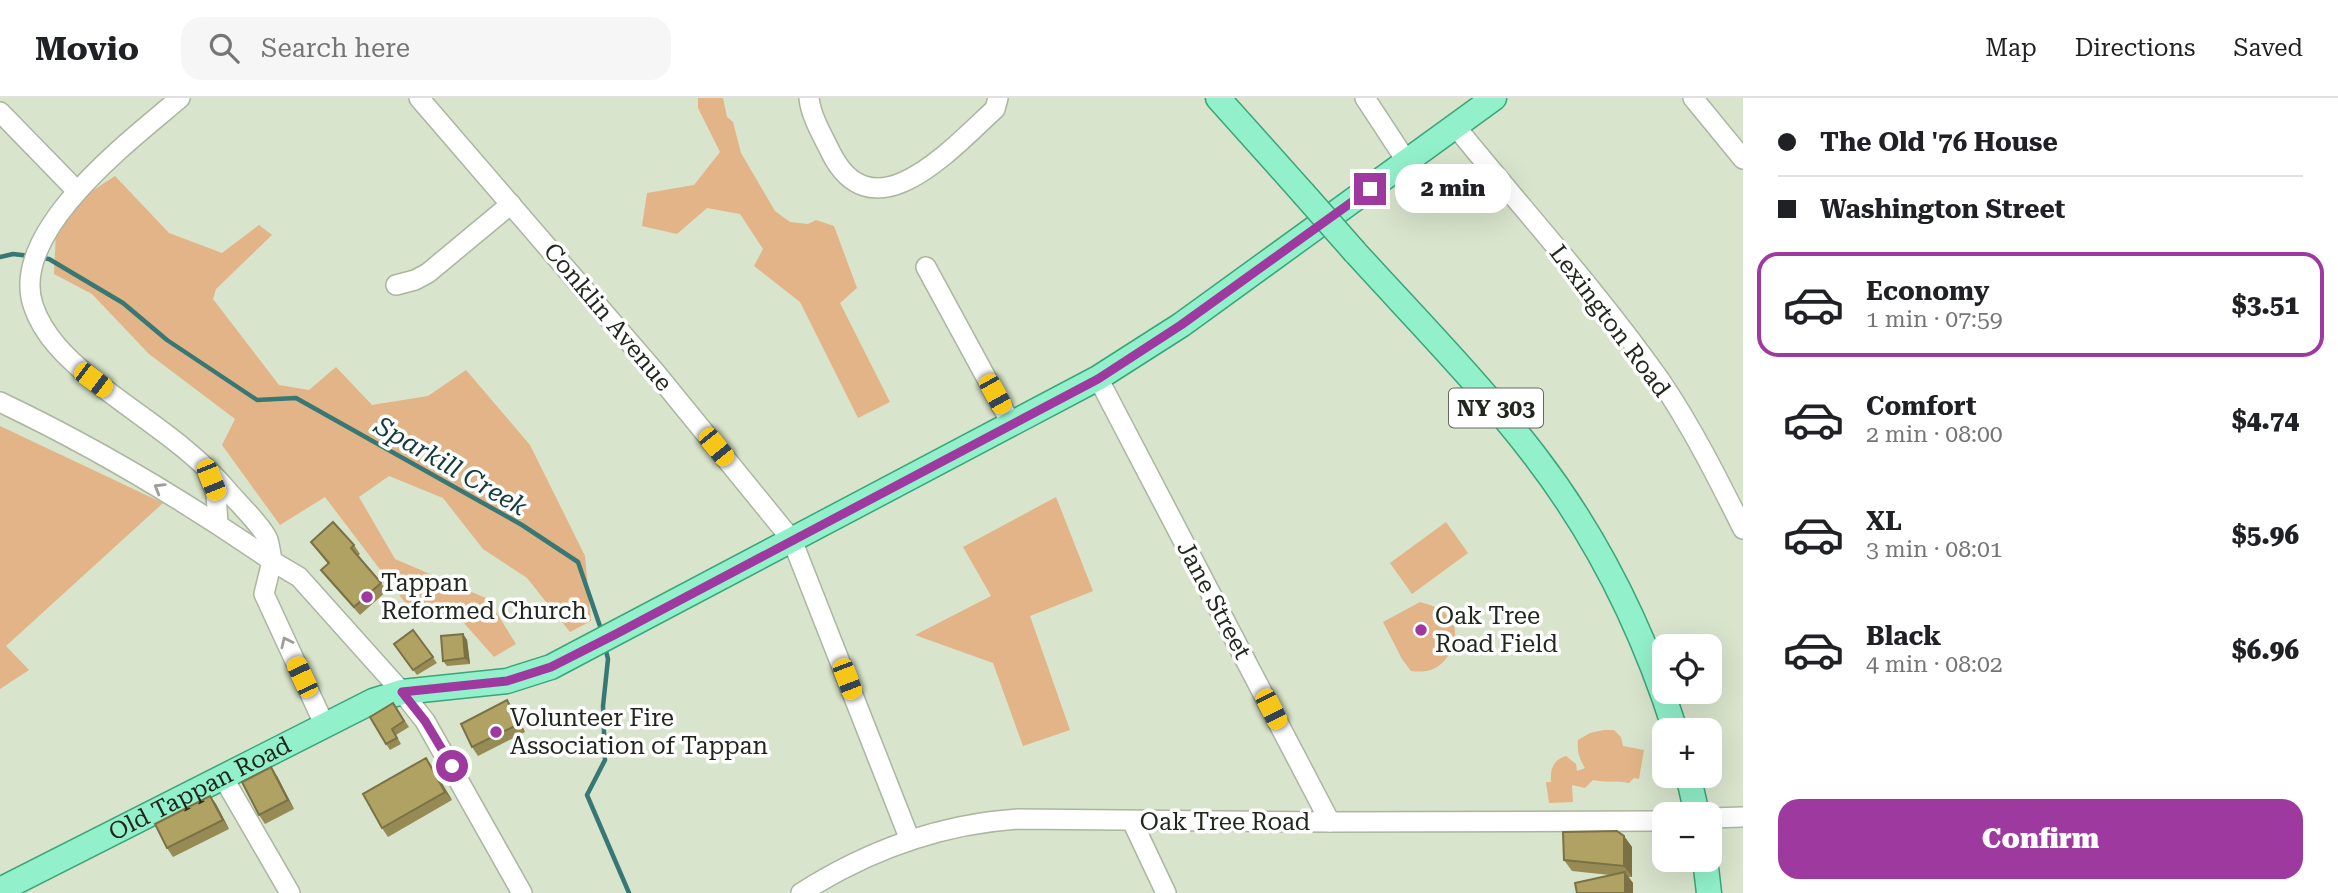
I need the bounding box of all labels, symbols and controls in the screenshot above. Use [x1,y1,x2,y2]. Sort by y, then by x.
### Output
search box [181,17,671,80]
text: Movio [35,29,139,68]
icon: search [205,29,243,67]
text: Search here [261,33,410,63]
text: Map [1985,34,2037,62]
text: Directions [2075,34,2195,62]
text: Saved [2233,34,2303,62]
text: The Old '76 House [1820,127,2058,157]
callout: 2 min [1394,164,1510,214]
route end [1354,173,1386,205]
text: 2 min [1421,175,1485,202]
text: Washington Street [1820,194,2065,224]
street label: Conklin Avenue [538,237,678,397]
street label: Lexington Road [1544,240,1676,402]
icon: car [1782,273,1845,336]
text: Economy [1866,276,1989,306]
text: $3.51 [2232,290,2299,320]
text: 1 min · 07:59 [1866,306,2003,333]
car [70,359,117,401]
car [976,371,1015,417]
road number: NY 303 [1449,388,1543,428]
icon: car [1782,388,1845,451]
text: Comfort [1866,391,1976,421]
text: $4.74 [2232,405,2299,435]
water label: Sparkill Creek [369,410,533,522]
text: 2 min · 08:00 [1866,421,2003,448]
car [695,424,738,470]
car [194,457,229,503]
one-way arrow [154,483,167,496]
icon: car [1782,503,1845,566]
text: XL [1866,506,1902,536]
text: $5.96 [2232,520,2299,550]
street label: Jane Street [1171,536,1257,664]
text: 3 min · 08:01 [1866,536,2003,563]
place label: Tappan Reformed Church [381,569,587,625]
marker: Tappan Reformed Church [359,589,375,605]
place label: Oak Tree Road Field [1435,602,1558,658]
icon: car [1782,618,1845,681]
text: Black [1866,621,1941,651]
marker: Oak Tree Road Field [1413,622,1429,638]
map controls [1652,634,1722,872]
button: locate [1652,634,1722,704]
text: $6.96 [2232,635,2299,665]
one-way arrow [280,637,294,649]
text: 4 min · 08:02 [1866,651,2003,678]
car [284,654,321,700]
car [830,656,865,702]
car [1253,686,1290,732]
place label: Volunteer Fire Association of Tappan [510,704,768,760]
button: + [1652,718,1722,788]
marker: Volunteer Fire Association of Tappan [488,724,504,740]
street label: Old Tappan Road [104,731,295,846]
route start [436,750,468,782]
button: Confirm [1778,799,2303,879]
button: − [1652,802,1722,872]
street label: Oak Tree Road [1140,808,1310,836]

